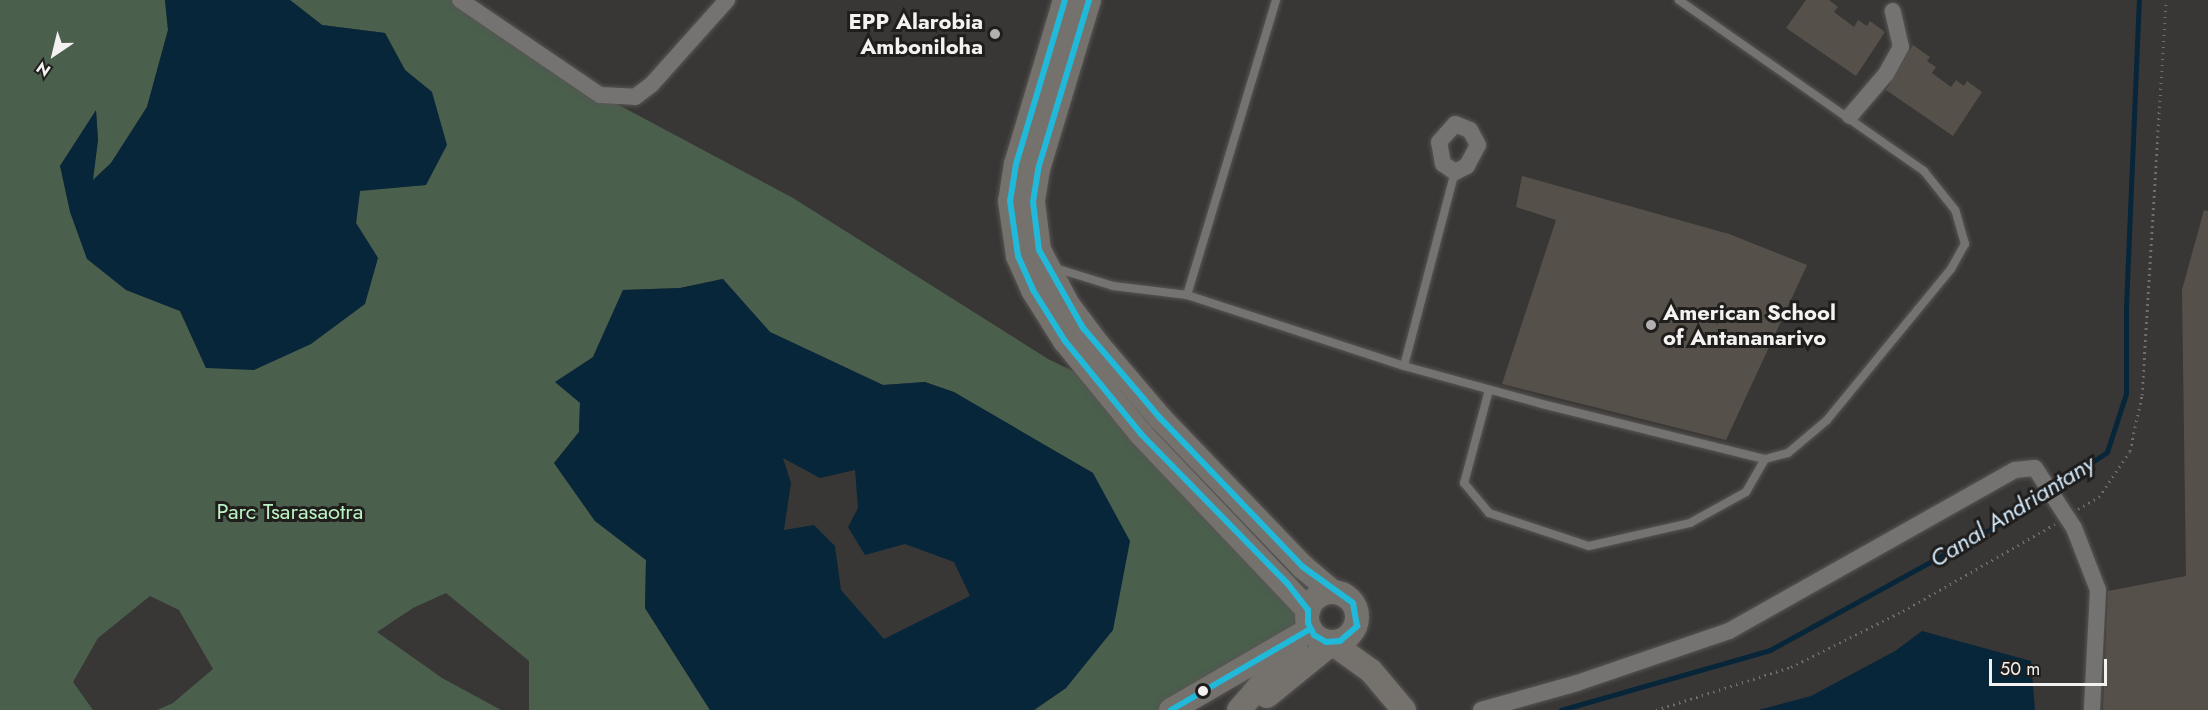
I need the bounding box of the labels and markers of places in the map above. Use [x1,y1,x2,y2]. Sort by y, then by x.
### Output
place label: EPP Alarobia Amboniloha [849,8,983,60]
marker: EPP Alarobia Amboniloha [988,27,1002,41]
place label: American School of Antananarivo [1663,299,1836,350]
marker: American School of Antananarivo [1644,318,1658,332]
unlabelled marker [1197,685,1209,697]

